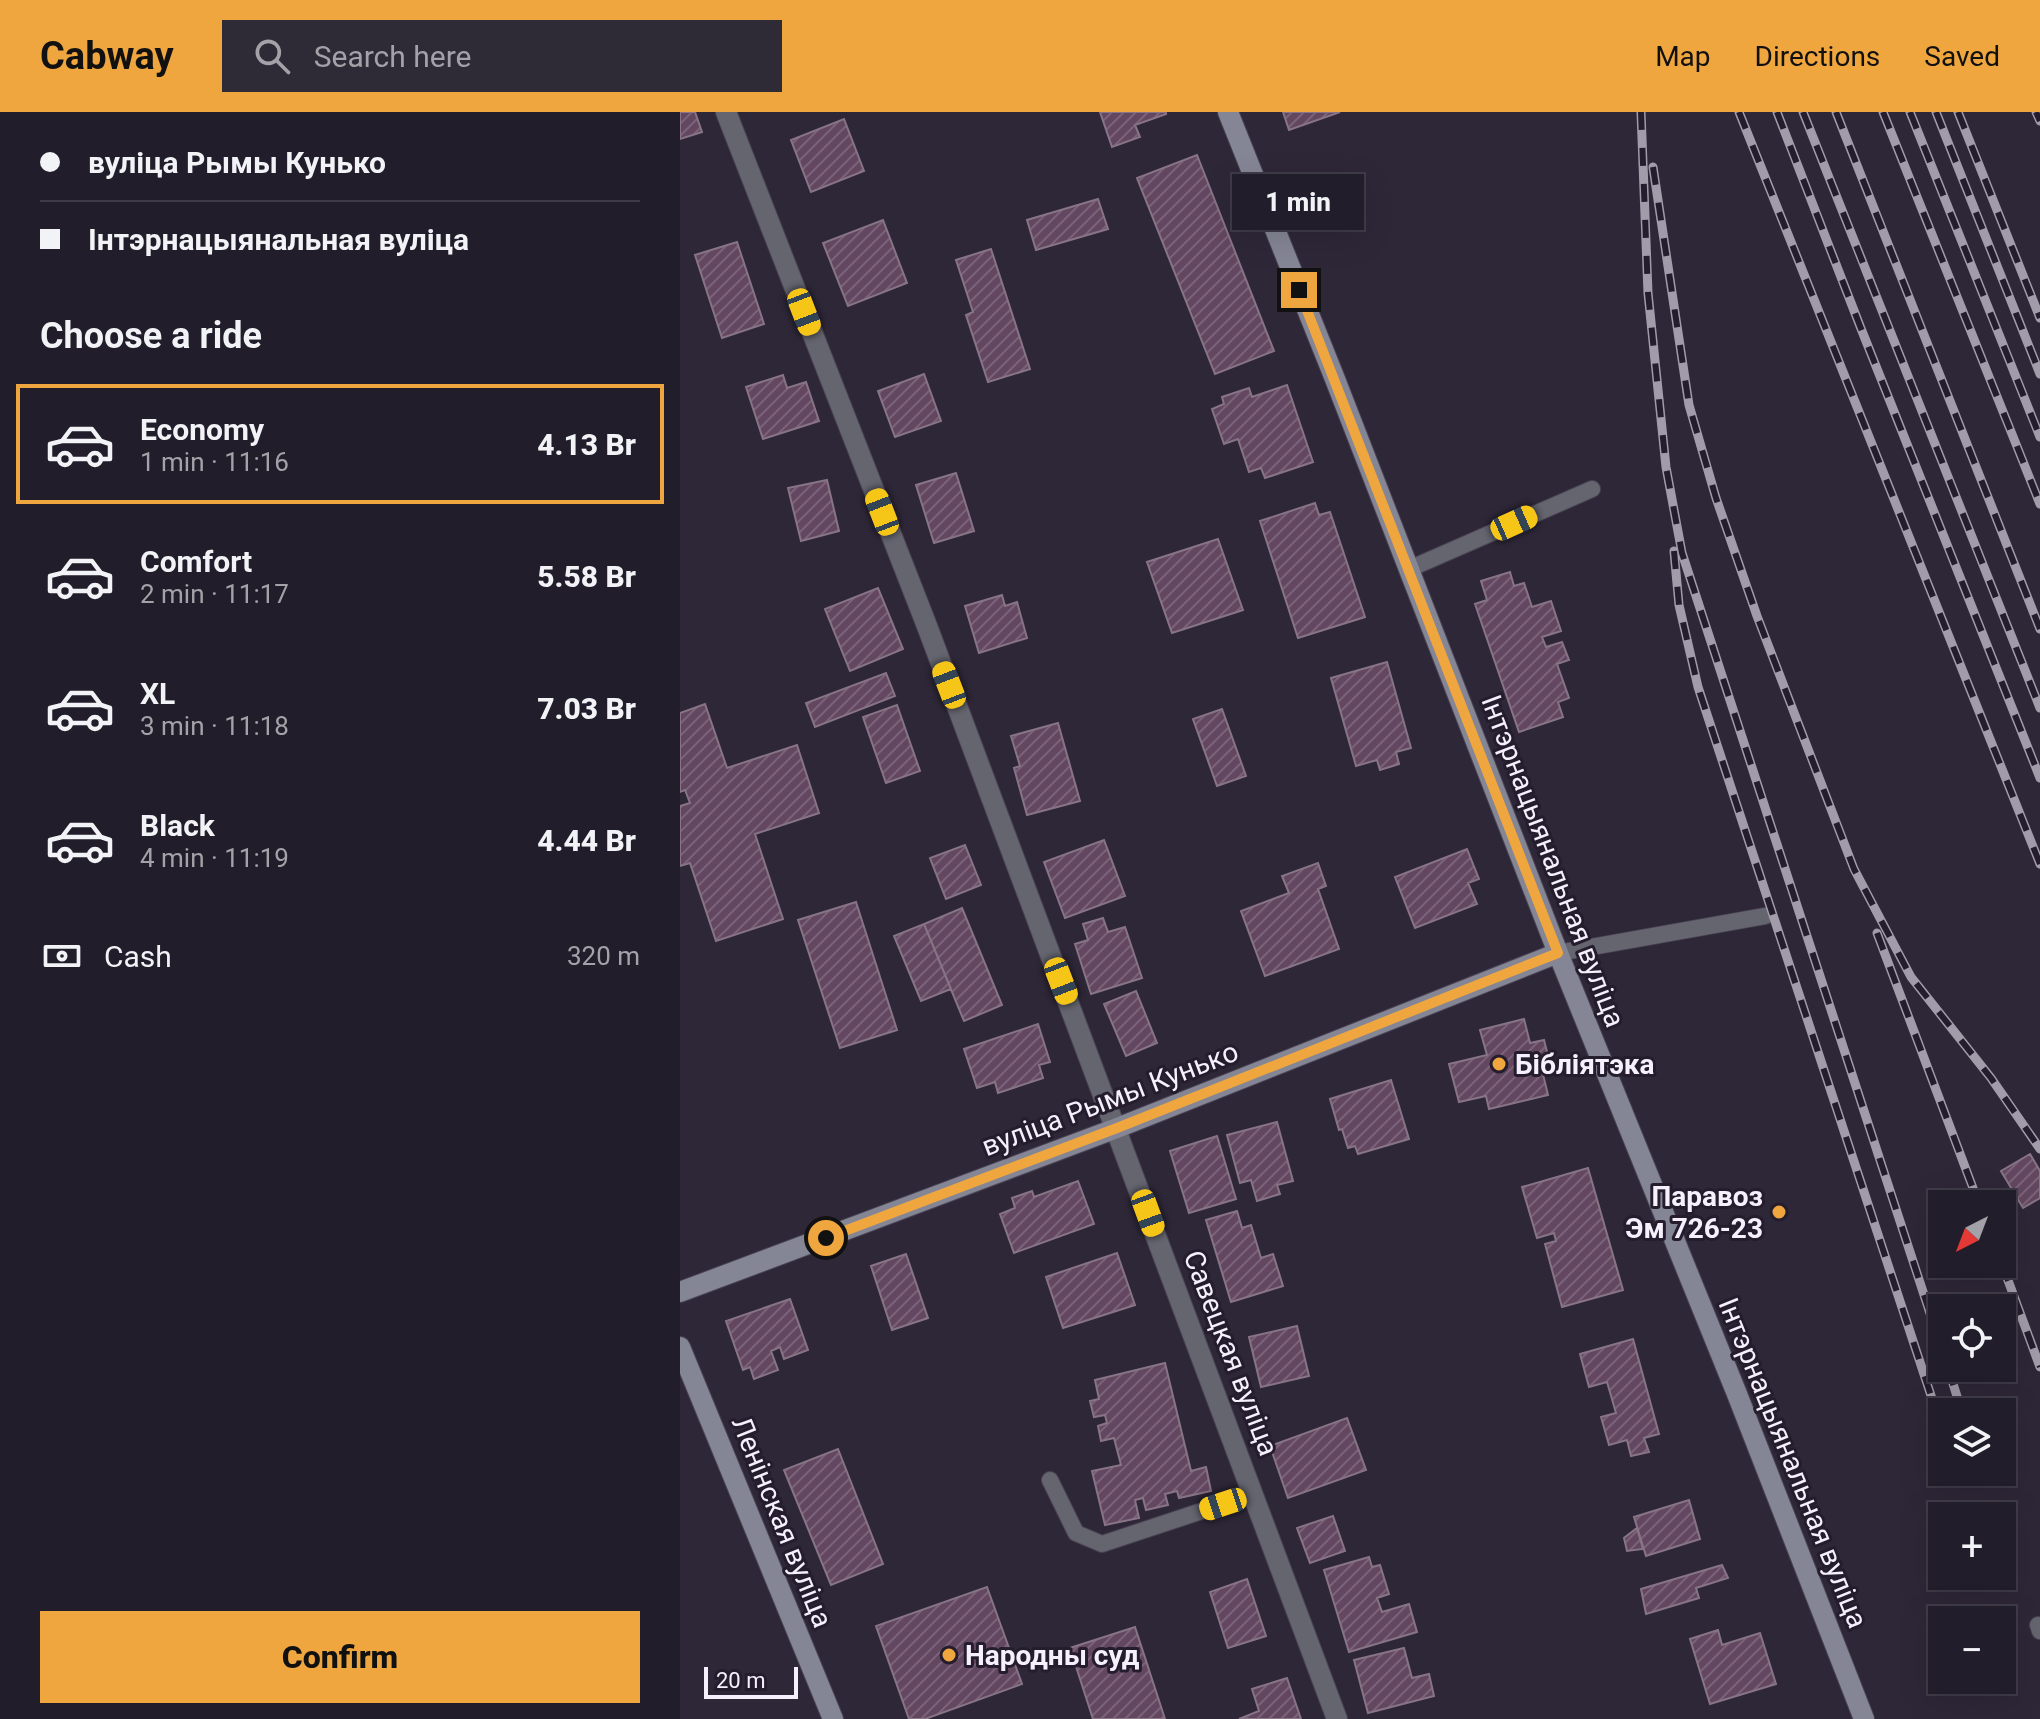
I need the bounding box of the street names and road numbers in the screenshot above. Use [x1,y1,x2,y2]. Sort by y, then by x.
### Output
street label: Інтэрнацыянальная вуліца [1474,690,1632,1032]
street label: вуліца Рымы Кунько [977,1035,1243,1163]
street label: Савецкая вуліца [1177,1246,1285,1460]
street label: Інтэрнацыянальная вуліца [1712,1293,1874,1633]
street label: Ленінская вуліца [725,1412,839,1632]

